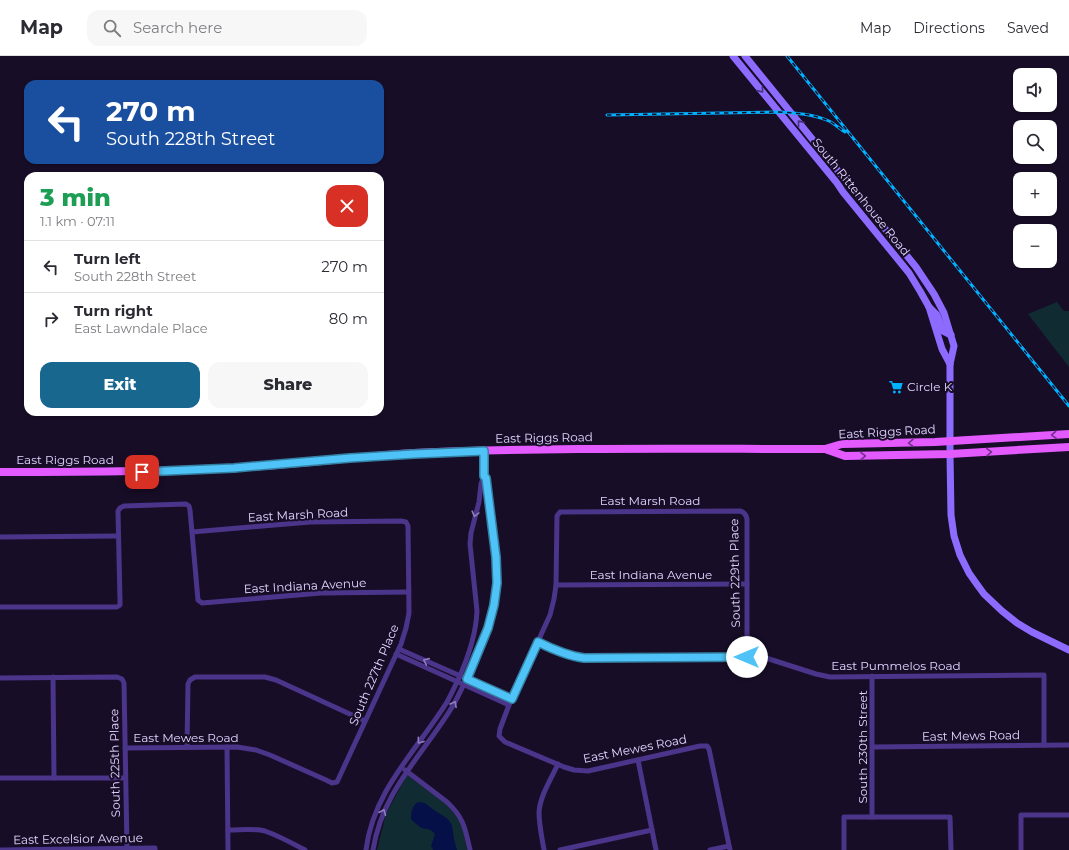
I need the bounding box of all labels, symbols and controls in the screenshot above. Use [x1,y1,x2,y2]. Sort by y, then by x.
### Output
search box [87,10,367,46]
text: Map [20,16,63,39]
icon: search [101,17,123,39]
text: Search here [133,18,222,37]
text: Map [860,19,891,37]
text: Directions [913,19,985,37]
text: Saved [1007,19,1049,37]
map controls [1013,68,1057,268]
button: sound [1013,68,1057,112]
one-way arrow [756,85,763,93]
text: 270 m [106,94,196,128]
icon: left [40,96,92,148]
one-way arrow [797,120,804,127]
button: search [1013,120,1057,164]
text: South 228th Street [106,128,275,150]
street label: South Rittenhouse Road [809,135,913,259]
button: + [1013,172,1057,216]
text: 3 min [40,183,111,212]
button: close [326,185,368,227]
text: 1.1 km · 07:11 [40,213,115,229]
button: − [1013,224,1057,268]
text: Turn left [74,249,141,268]
icon: left [40,256,62,278]
text: 270 m [321,257,368,276]
text: South 228th Street [74,268,196,284]
text: Turn right [74,301,153,320]
icon: right [40,308,62,330]
text: 80 m [329,309,368,328]
text: East Lawndale Place [74,320,208,336]
button: Exit [40,362,200,408]
button: Share [208,362,368,408]
supermarket icon: Circle K [888,379,904,395]
place label: Circle K [907,379,953,394]
street label: East Riggs Road [838,421,936,442]
street label: East Riggs Road [495,429,593,446]
one-way arrow [1051,431,1057,440]
one-way arrow [908,438,914,447]
one-way arrow [986,447,992,456]
one-way arrow [860,451,866,460]
street label: East Riggs Road [16,452,114,467]
pin [125,455,159,489]
icon: arrive [131,461,153,483]
street label: East Marsh Road [600,493,700,508]
street label: East Marsh Road [247,504,349,525]
one-way arrow [472,511,480,517]
street label: South 229th Place [726,518,743,628]
street label: East Indiana Avenue [590,567,712,582]
street label: East Indiana Avenue [243,575,367,596]
street label: South 227th Place [345,622,402,728]
position arrow [726,636,768,678]
one-way arrow [422,657,429,665]
street label: East Pummelos Road [831,658,961,673]
street label: South 230th Street [855,690,870,804]
one-way arrow [449,700,456,708]
street label: South 225th Place [106,709,123,817]
street label: East Mews Road [922,727,1020,744]
street label: East Mewes Road [133,730,239,745]
street label: East Mewes Road [582,731,688,766]
one-way arrow [418,736,425,743]
one-way arrow [379,809,387,816]
street label: East Excelsior Avenue [13,830,143,847]

